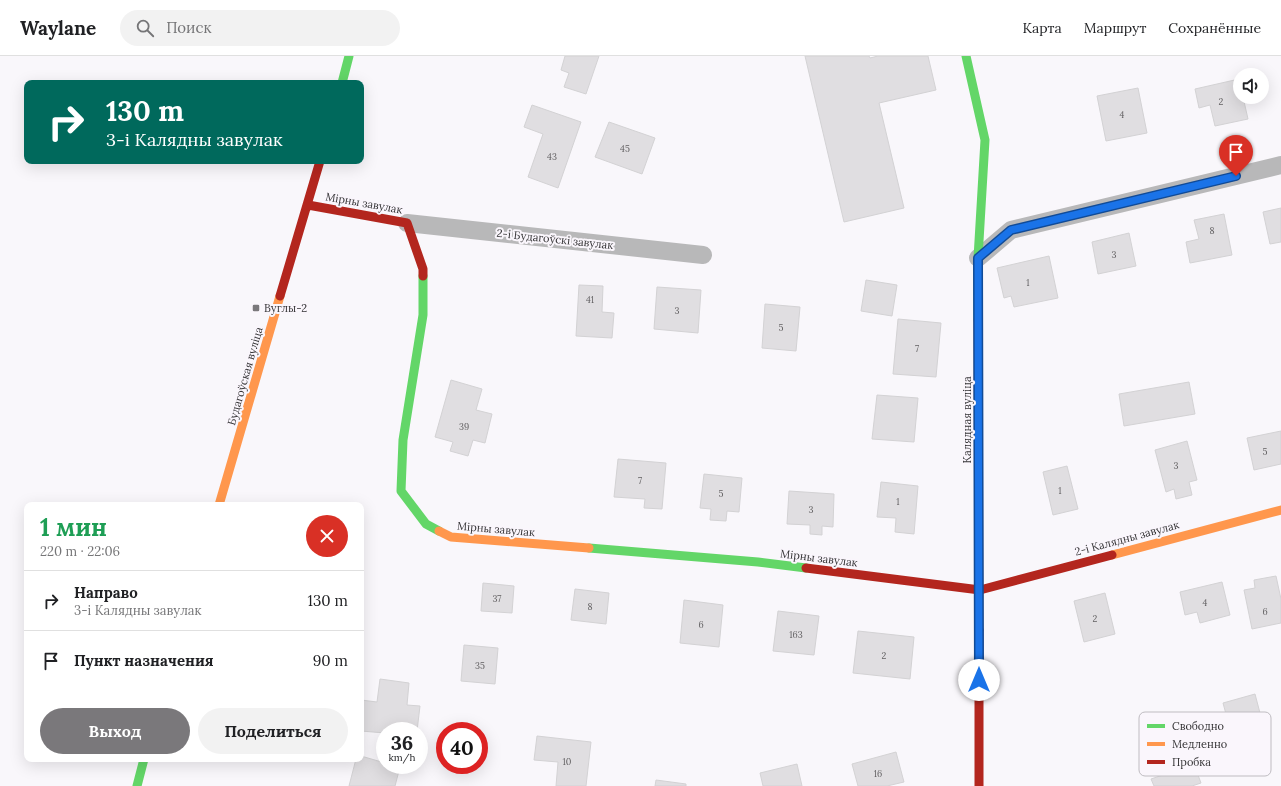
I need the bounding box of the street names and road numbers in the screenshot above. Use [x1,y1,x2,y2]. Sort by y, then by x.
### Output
street label: Мірны завулак [324,189,404,217]
street label: 2-і Будагоўскі завулак [496,226,614,252]
street label: Будагоўская вуліца [224,325,266,427]
street label: Калядная вуліца [960,376,974,464]
street label: 2-і Калядны завулак [1073,517,1181,559]
street label: Мірны завулак [457,519,536,539]
street label: Мірны завулак [779,546,859,570]

